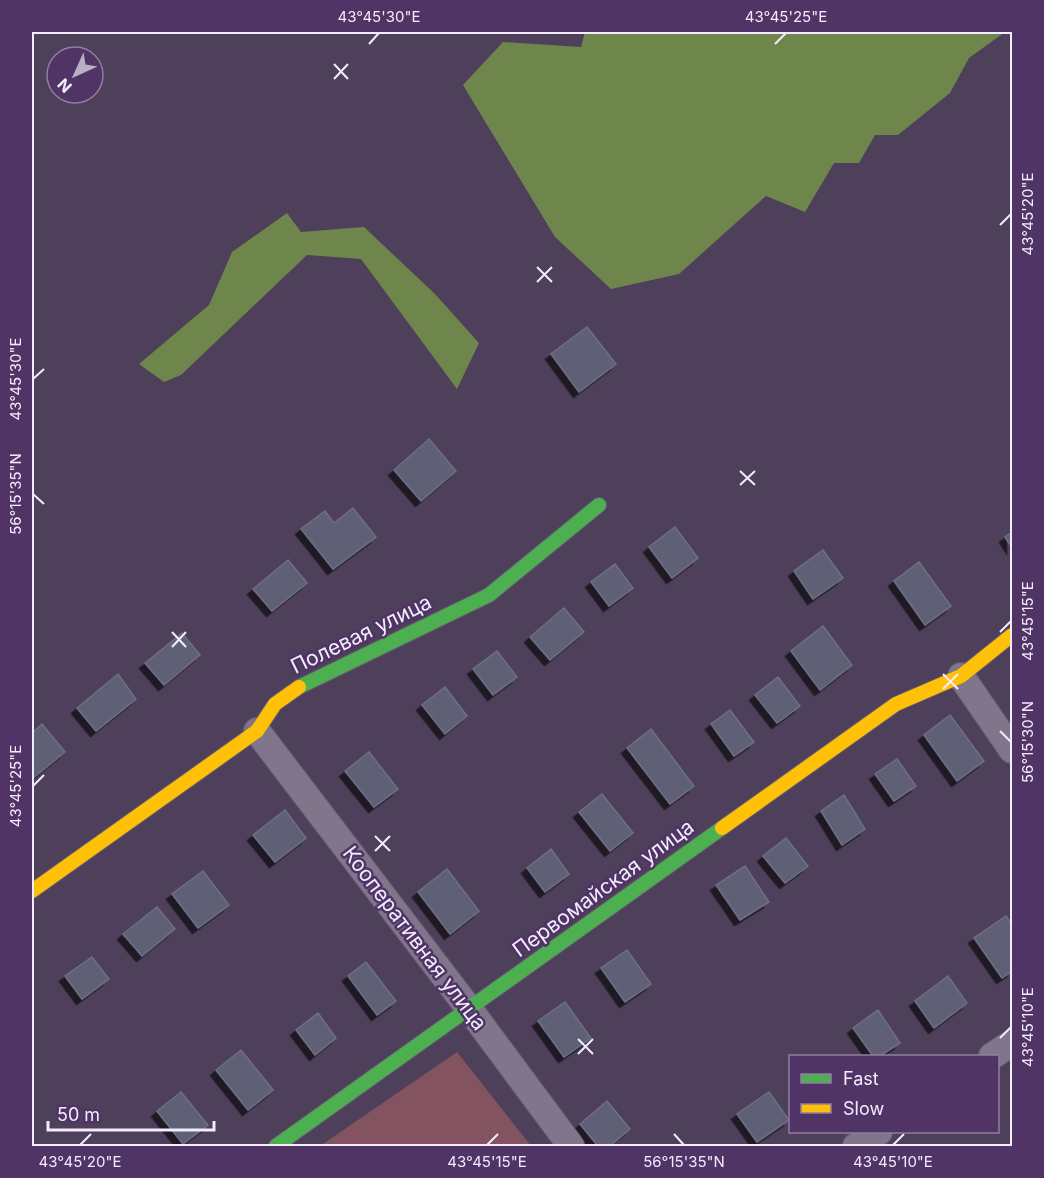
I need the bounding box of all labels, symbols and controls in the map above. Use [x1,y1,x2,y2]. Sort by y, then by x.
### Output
text: 43°45'30"E [338,7,420,26]
text: 43°45'25"E [745,7,827,26]
north arrow [45,45,105,105]
text: N [53,74,76,97]
text: 43°45'20"E [1018,173,1037,255]
text: 43°45'30"E [6,338,25,420]
text: 56°15'35"N [6,453,25,535]
text: 43°45'15"E [1018,581,1037,661]
street label: Полевая улица [287,589,435,679]
text: 56°15'30"N [1018,701,1037,783]
text: 43°45'25"E [6,745,25,827]
street label: Первомайская улица [507,814,699,962]
street label: Кооперативная улица [338,841,492,1035]
text: 43°45'10"E [1018,987,1037,1067]
legend [789,1055,999,1133]
text: Fast [843,1068,879,1089]
scale bar [48,1094,214,1132]
text: Slow [843,1098,884,1119]
text: 50 m [57,1104,100,1125]
text: 43°45'20"E [39,1152,121,1171]
text: 43°45'15"E [447,1152,527,1171]
text: 56°15'35"N [643,1152,725,1171]
text: 43°45'10"E [853,1152,933,1171]

